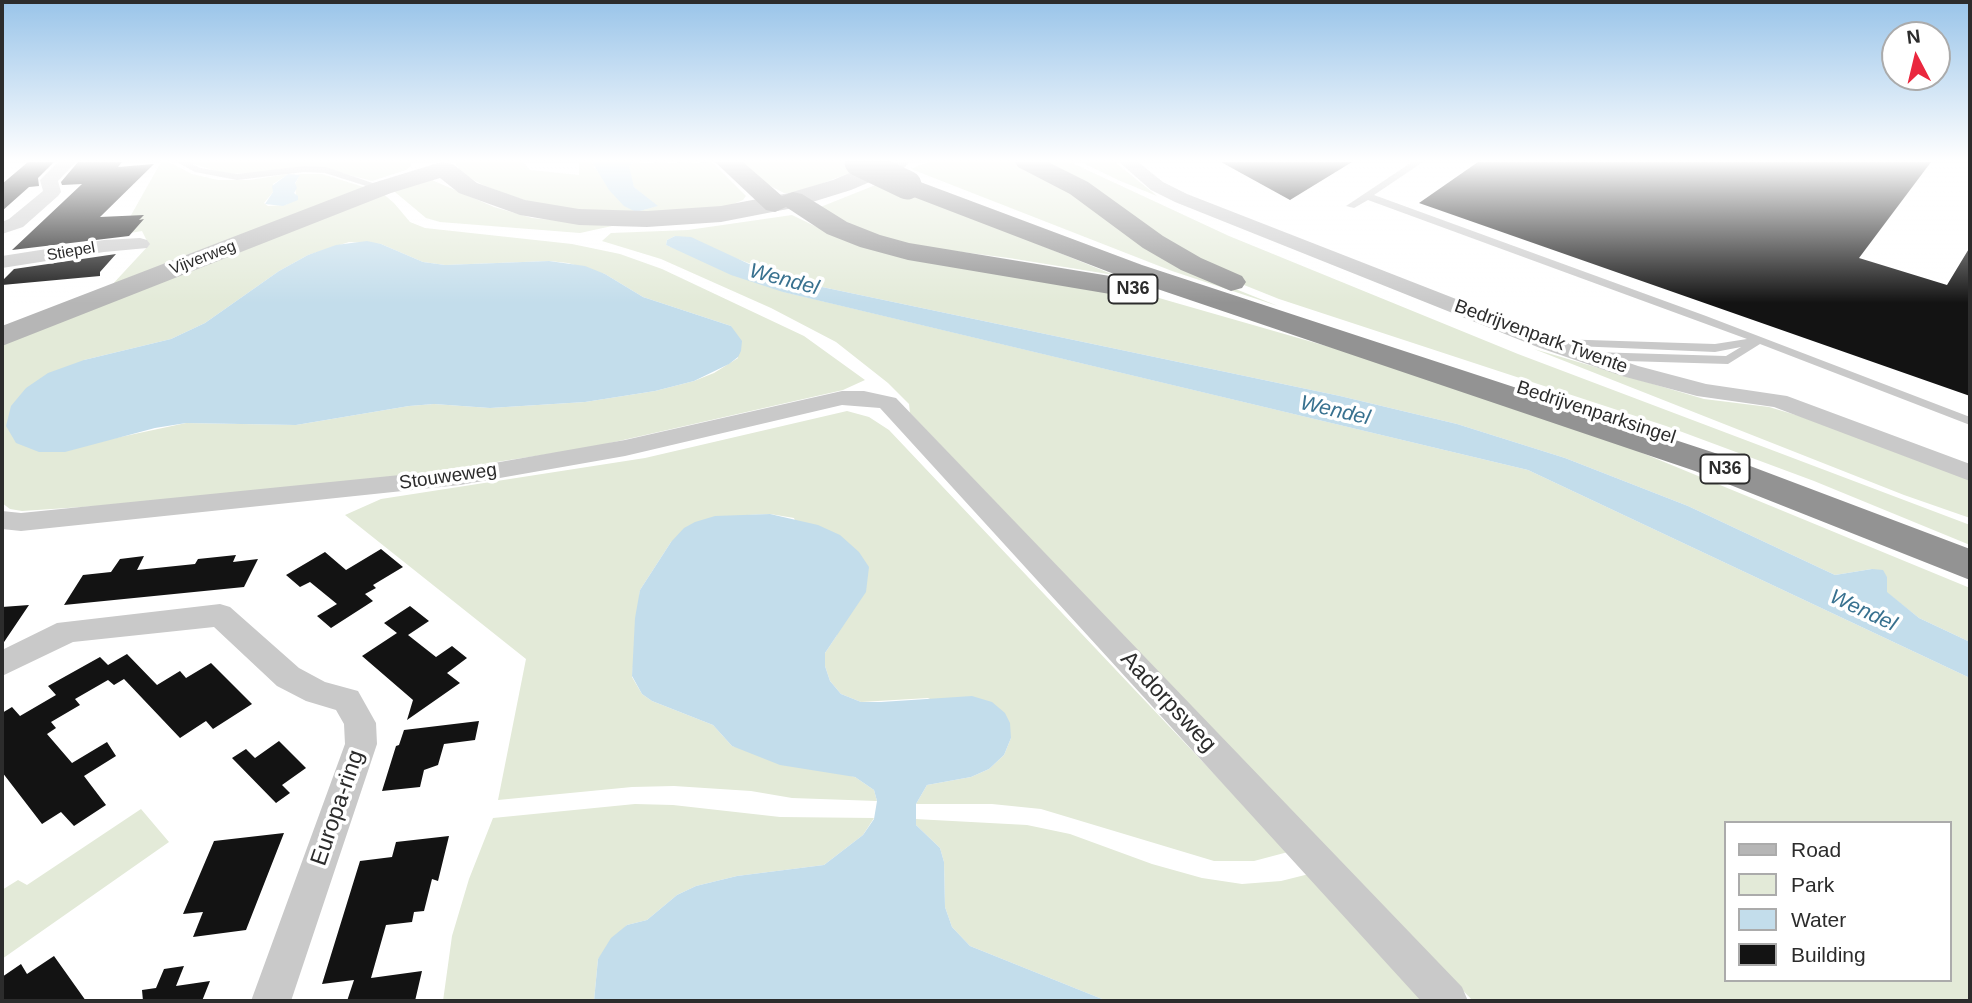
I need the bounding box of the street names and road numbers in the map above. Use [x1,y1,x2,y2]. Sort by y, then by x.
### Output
street label: Vijverweg [167,237,239,279]
street label: Stiepel [45,238,97,266]
road number: N36 [1108,274,1158,304]
street label: Bedrijvenpark Twente [1451,295,1631,379]
street label: Bedrijvenparksingel [1514,377,1678,449]
road number: N36 [1700,454,1750,484]
street label: Stouweweg [398,459,498,495]
street label: Aadorpsweg [1114,646,1222,758]
street label: Europa-ring [305,747,371,869]

